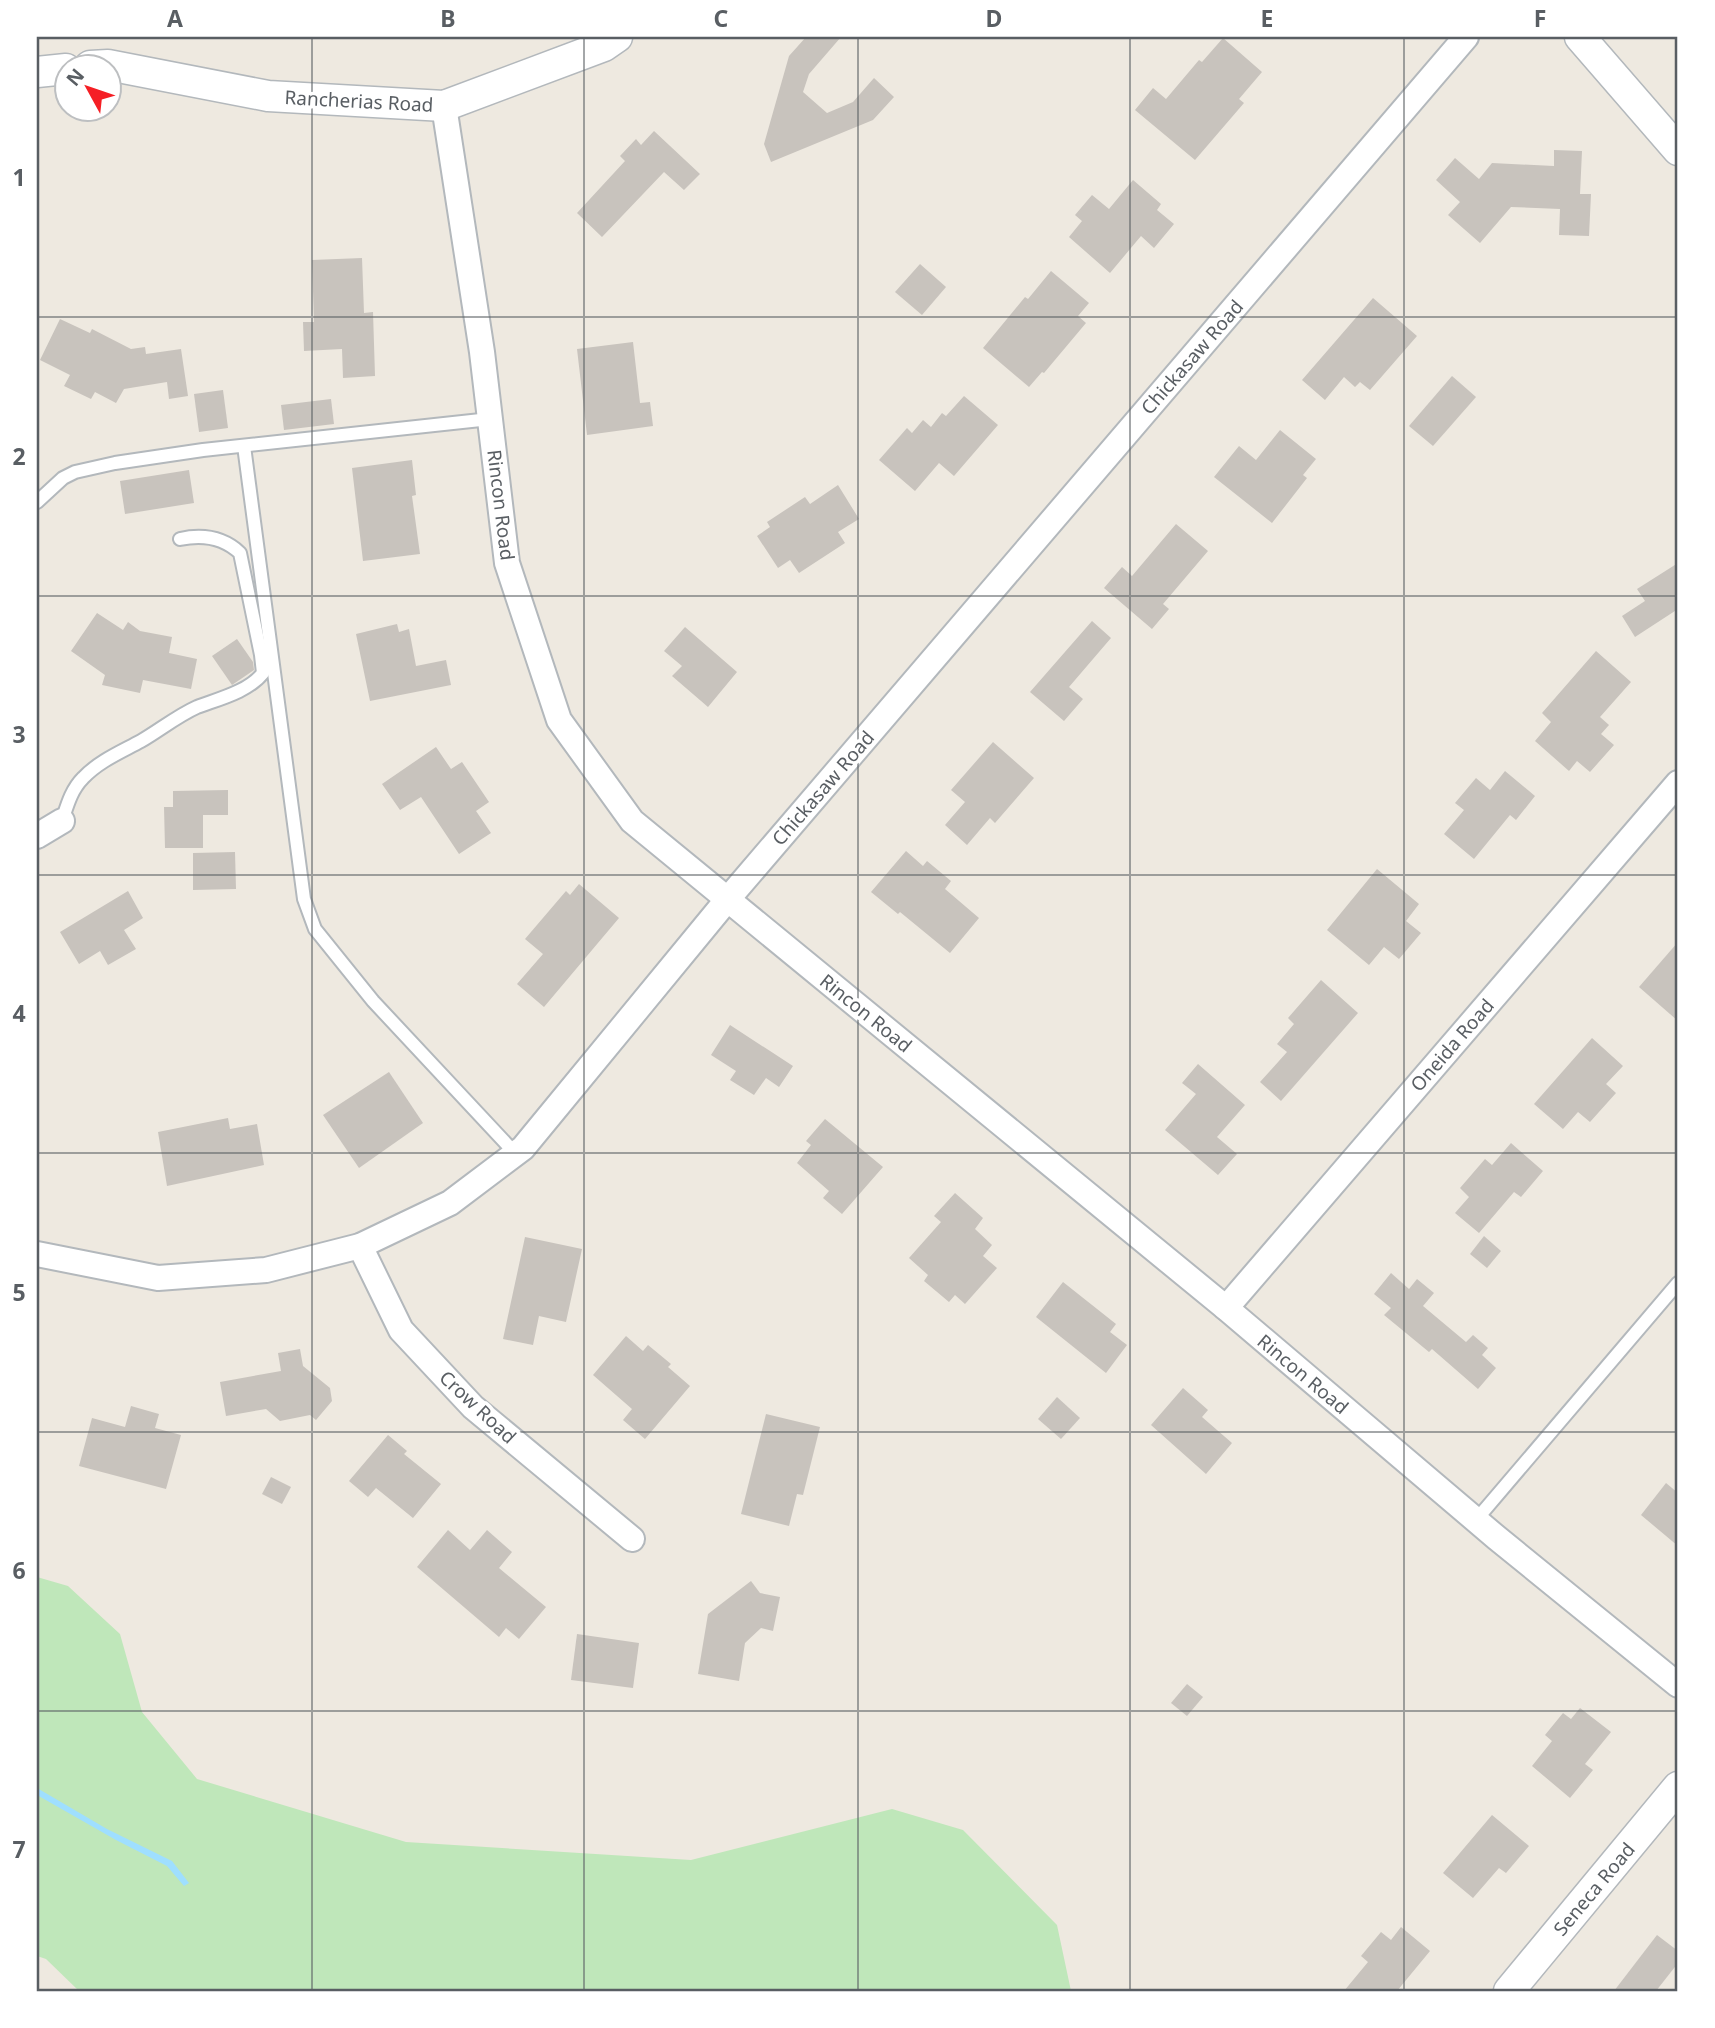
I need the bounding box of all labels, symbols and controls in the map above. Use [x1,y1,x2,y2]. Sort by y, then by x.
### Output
text: A [167,2,183,34]
text: B [440,2,456,34]
text: C [714,2,729,34]
text: D [986,2,1002,34]
text: E [1261,2,1273,34]
text: F [1534,2,1546,34]
north arrow [52,52,122,122]
text: N [60,63,90,91]
street label: Rancherias Road [284,84,434,118]
text: 1 [12,161,26,193]
street label: Chickasaw Road [1135,294,1249,420]
text: 2 [12,440,26,472]
street label: Rincon Road [481,448,521,562]
text: 3 [12,718,26,750]
street label: Chickasaw Road [766,725,880,851]
street label: Rincon Road [815,968,917,1058]
street label: Oneida Road [1404,993,1500,1097]
text: 4 [12,997,26,1029]
text: 5 [12,1276,26,1308]
street label: Rincon Road [1252,1328,1354,1420]
street label: Crow Road [434,1365,522,1449]
text: 6 [12,1554,26,1586]
text: 7 [12,1833,26,1865]
street label: Seneca Road [1547,1837,1641,1941]

